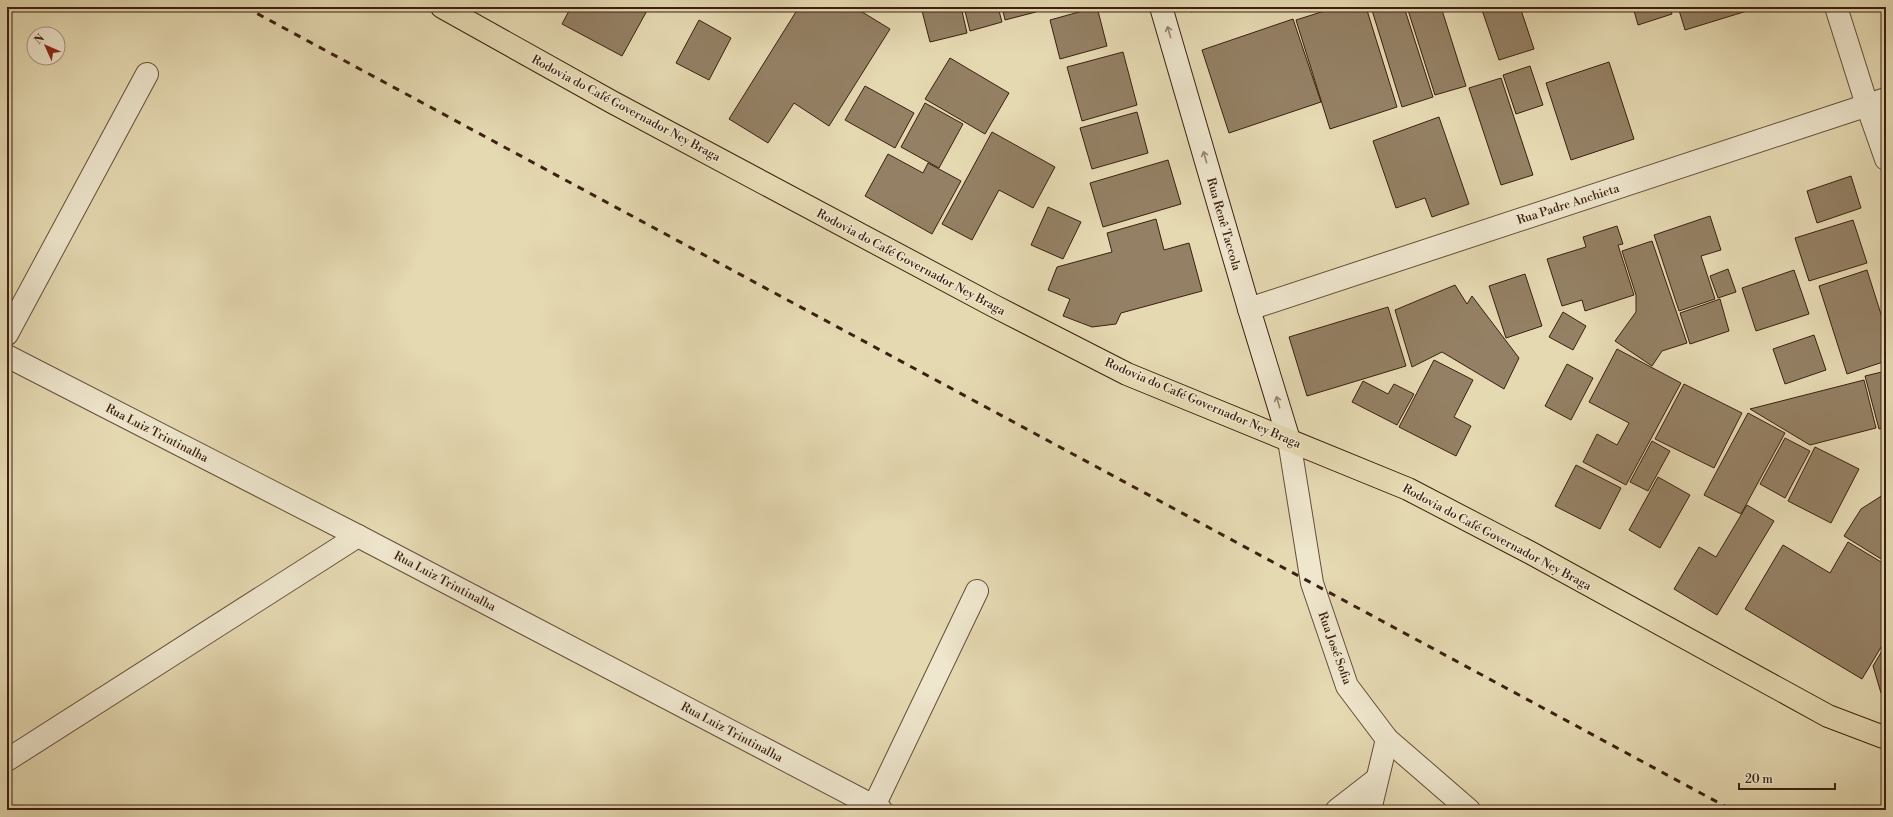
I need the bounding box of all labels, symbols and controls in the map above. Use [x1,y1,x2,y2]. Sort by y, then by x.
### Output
north arrow [26,26,66,66]
one-way arrow [1164,26,1172,39]
text: N [32,31,48,48]
street label: Rodovia do Café Governador Ney Braga [529,52,724,165]
one-way arrow [1201,151,1208,164]
street label: Rua Renê Taccola [1203,176,1244,273]
street label: Rua Padre Anchieta [1515,181,1622,228]
street label: Rodovia do Café Governador Ney Braga [814,206,1009,319]
street label: Rodovia do Café Governador Ney Braga [1102,355,1304,452]
one-way arrow [1274,396,1281,409]
street label: Rua Luiz Trintinalha [103,401,211,466]
street label: Rodovia do Café Governador Ney Braga [1400,481,1595,594]
street label: Rua Luiz Trintinalha [391,548,499,615]
street label: Rua José Sofia [1314,610,1355,687]
street label: Rua Luiz Trintinalha [678,699,786,766]
scale bar [1739,765,1835,791]
text: 20 m [1745,772,1773,787]

